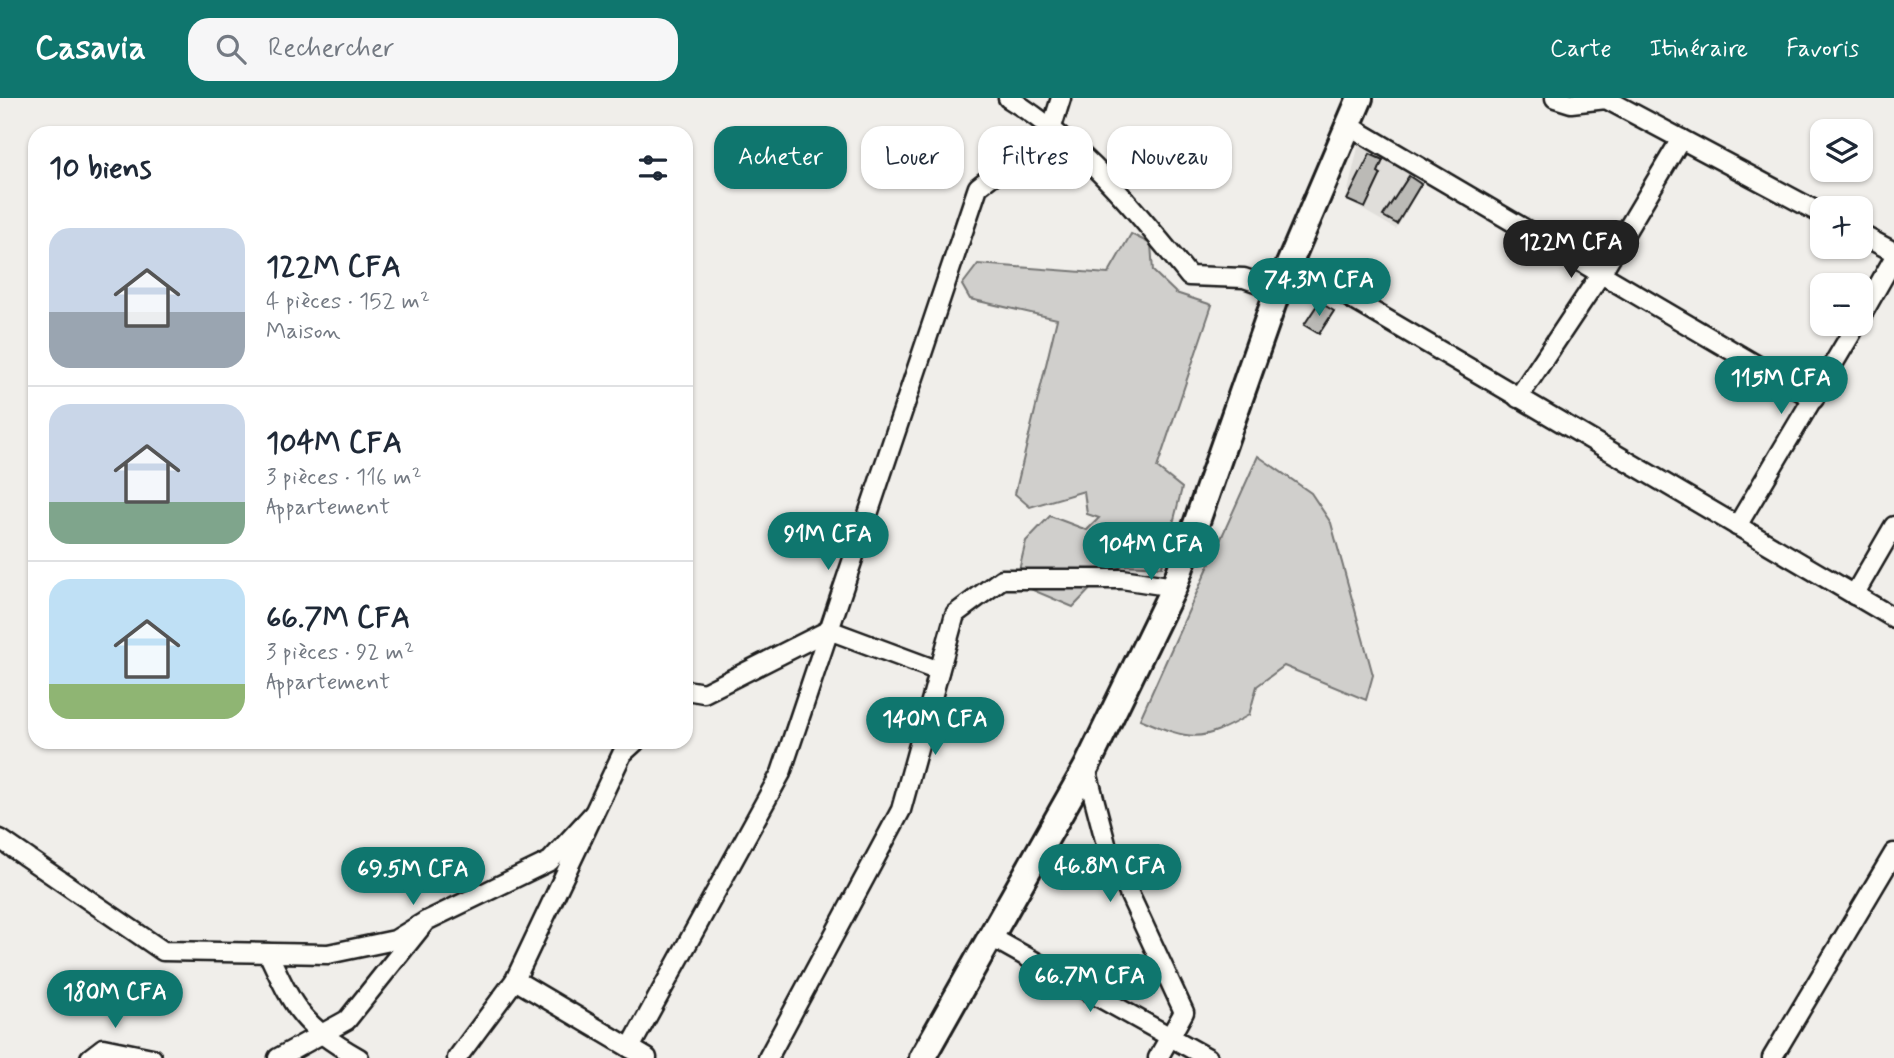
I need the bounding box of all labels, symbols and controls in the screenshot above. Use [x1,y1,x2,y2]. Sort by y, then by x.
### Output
search box [188,18,678,81]
text: Casavia [35,27,146,71]
icon: search [212,30,250,68]
text: Rechercher [268,32,394,66]
text: Carte [1550,34,1612,65]
text: Itinéraire [1650,34,1748,65]
text: Favoris [1786,34,1859,65]
map controls [1810,119,1873,336]
button: layers [1810,119,1873,182]
chip: Acheter [714,126,847,189]
chip: Louer [861,126,964,189]
chip: Filtres [978,126,1093,189]
chip: Nouveau [1107,126,1232,189]
text: 10 biens [49,149,151,188]
icon: filters [634,149,672,187]
button: + [1810,196,1873,259]
pin: 122M CFA [1499,220,1643,280]
text: 122M CFA [1519,228,1623,258]
text: 122M CFA [266,248,401,287]
icon: home [105,256,189,340]
pin: 74.3M CFA [1239,258,1399,318]
text: 74.3M CFA [1264,266,1374,296]
button: − [1810,273,1873,336]
text: 4 pièces · 152 m² [266,287,430,317]
text: Maison [266,317,341,347]
pin: 115M CFA [1709,356,1853,416]
text: 115M CFA [1731,364,1831,394]
text: 104M CFA [266,424,402,463]
icon: home [105,432,189,516]
text: 3 pièces · 116 m² [266,463,422,493]
text: Appartement [266,493,390,523]
pin: 91M CFA [763,512,893,572]
text: 91M CFA [784,520,872,550]
pin: 104M CFA [1079,522,1223,582]
text: 104M CFA [1099,530,1203,560]
text: 66.7M CFA [266,599,410,638]
icon: home [105,607,189,691]
text: 3 pièces · 92 m² [266,638,414,668]
text: Appartement [266,668,390,698]
pin: 140M CFA [863,698,1007,757]
text: 140M CFA [882,705,988,735]
pin: 46.8M CFA [1030,844,1190,904]
pin: 69.5M CFA [333,848,493,907]
text: 46.8M CFA [1054,852,1166,882]
text: 69.5M CFA [357,855,469,885]
pin: 66.7M CFA [1010,954,1170,1014]
text: 66.7M CFA [1035,962,1145,992]
pin: 180M CFA [43,970,187,1030]
text: 180M CFA [63,978,167,1008]

